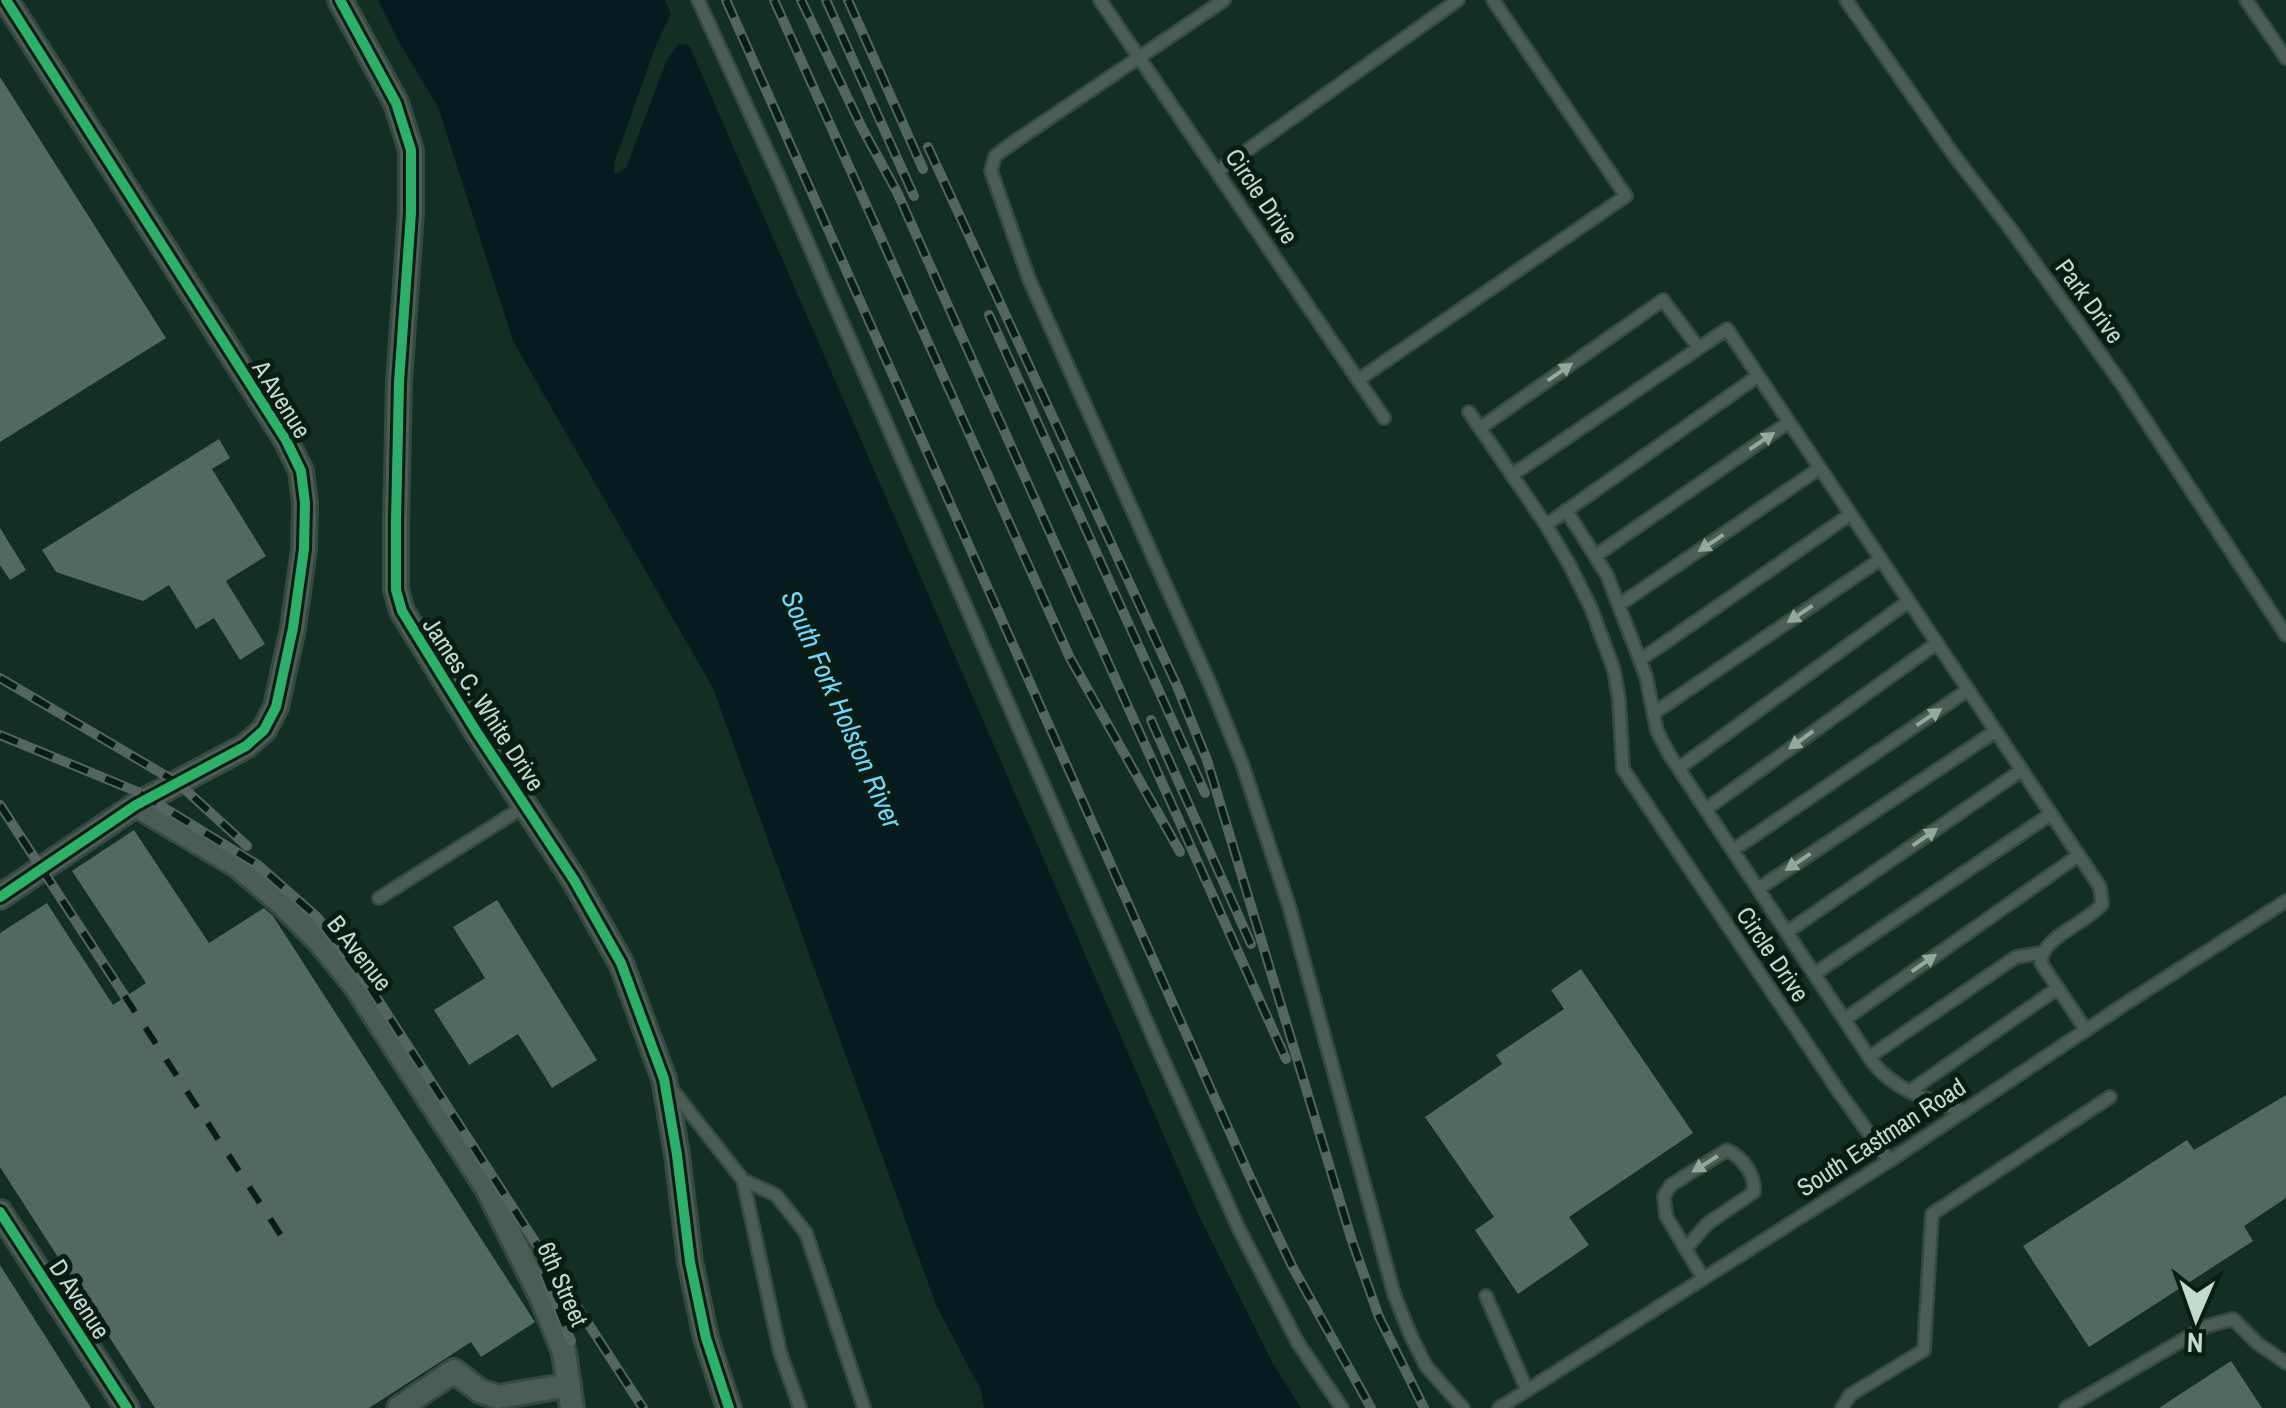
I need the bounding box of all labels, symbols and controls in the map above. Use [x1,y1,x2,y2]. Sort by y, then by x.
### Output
street label: Circle Drive [1218,142,1306,250]
street label: Park Drive [2048,252,2132,350]
street label: A Avenue [244,353,319,445]
one-way arrow [1547,363,1573,382]
one-way arrow [1749,432,1775,451]
one-way arrow [1697,533,1724,552]
water label: South Fork Holston River [772,584,912,835]
one-way arrow [1787,604,1814,623]
street label: James C. White Drive [415,611,553,797]
one-way arrow [1916,708,1943,726]
one-way arrow [1787,730,1814,750]
one-way arrow [1912,828,1938,847]
one-way arrow [1784,853,1812,871]
street label: Circle Drive [1729,900,1817,1008]
street label: B Avenue [320,908,400,998]
one-way arrow [1911,954,1938,973]
street label: South Eastman Road [1790,1070,1972,1204]
one-way arrow [1691,1154,1719,1172]
street label: 6th Street [529,1236,597,1332]
street label: D Avenue [42,1253,118,1345]
north arrow [2146,1268,2246,1368]
text: N [2186,1324,2204,1362]

